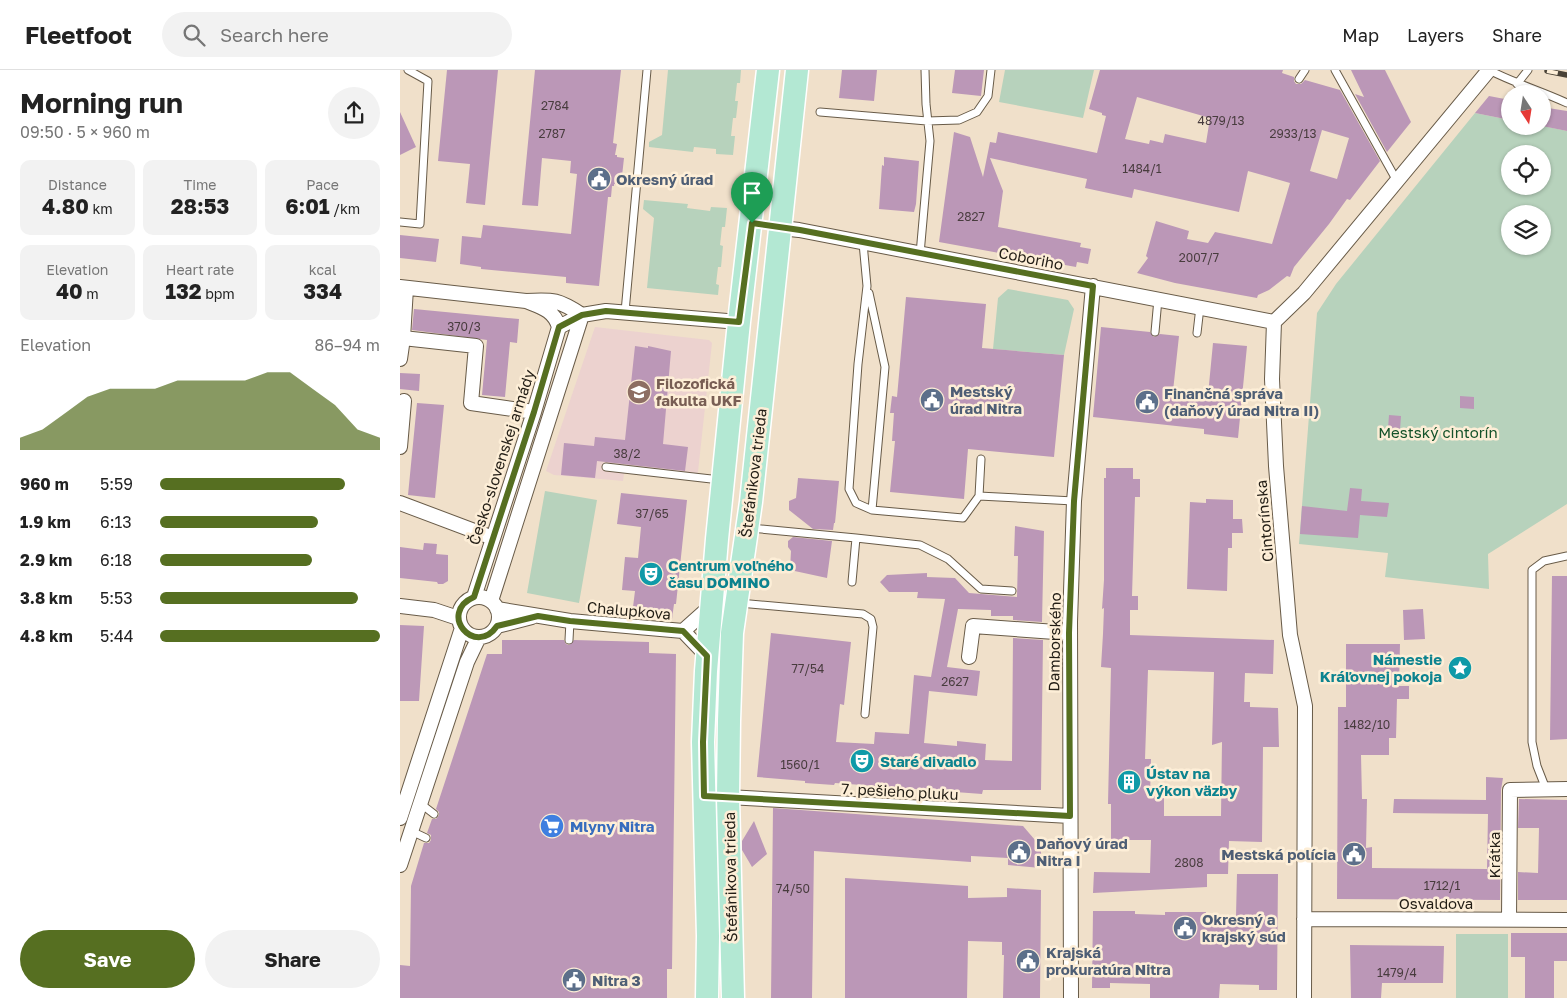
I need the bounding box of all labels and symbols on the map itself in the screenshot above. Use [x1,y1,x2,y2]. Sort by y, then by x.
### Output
north arrow [1501,85,1551,135]
house number: 2784 [541,98,569,113]
house number: 4879/13 [1198,113,1244,128]
house number: 2787 [538,126,566,141]
house number: 2933/13 [1270,126,1316,141]
house number: 1484/1 [1122,161,1162,176]
public building icon: Okresný úrad [586,166,612,192]
place label: Okresný úrad [616,170,713,188]
pin [731,172,773,223]
house number: 2827 [957,209,985,224]
street label: Coboriho [997,243,1065,273]
house number: 2007/7 [1179,250,1219,265]
house number: 370/3 [447,319,481,334]
street label: Česko-slovenskej armády [464,366,538,547]
place label: Filozofická fakulta UKF [656,374,742,409]
school or university icon: Filozofická fakulta UKF [626,379,652,405]
place label: Mestský úrad Nitra [950,382,1022,417]
place label: Finančná správa (daňový úrad Nitra II) [1164,384,1319,419]
public building icon: Mestský úrad Nitra [919,387,945,413]
public building icon: Finančná správa (daňový úrad Nitra II) [1134,389,1160,415]
street label: Štefánikova trieda [736,407,770,539]
park label: Mestský cintorín [1378,423,1498,441]
house number: 38/2 [613,446,641,461]
street label: Cintorínska [1251,479,1277,563]
house number: 37/65 [635,506,669,521]
place label: Centrum voľného času DOMINO [668,556,794,591]
theatre icon: Centrum voľného času DOMINO [638,561,664,587]
street label: Damborského [1044,592,1064,692]
street label: Chalupkova [586,597,672,623]
place label: Námestie Kráľovnej pokoja [1320,650,1442,685]
place icon: Námestie Kráľovnej pokoja [1447,655,1473,681]
house number: 77/54 [792,661,824,676]
house number: 2627 [941,674,969,689]
house number: 1482/10 [1344,717,1390,732]
theatre icon: Staré divadlo [849,748,875,774]
place label: Staré divadlo [880,752,977,770]
house number: 1560/1 [780,757,820,772]
place label: Ústav na výkon väzby [1146,764,1237,799]
building icon: Ústav na výkon väzby [1116,769,1142,795]
street label: 7. pešieho pluku [841,779,959,803]
street label: Štefánikova trieda [720,812,740,942]
supermarket icon: Mlyny Nitra [539,813,565,839]
place label: Mlyny Nitra [570,817,655,835]
street label: Krátka [1485,831,1503,879]
place label: Daňový úrad Nitra I [1036,834,1128,869]
public building icon: Daňový úrad Nitra I [1006,839,1032,865]
public building icon: Mestská polícia [1341,841,1367,867]
place label: Mestská polícia [1221,845,1336,863]
house number: 2808 [1174,855,1204,870]
house number: 1712/1 [1424,878,1460,893]
house number: 74/50 [776,881,810,896]
street label: Osvaldova [1399,894,1473,912]
place label: Okresný a krajský súd [1202,910,1286,945]
public building icon: Okresný a krajský súd [1172,915,1198,941]
place label: Krajská prokuratúra Nitra [1046,943,1171,978]
public building icon: Krajská prokuratúra Nitra [1015,948,1041,974]
house number: 1479/4 [1377,965,1417,980]
public building icon: Nitra 3 [561,967,587,993]
place label: Nitra 3 [592,971,641,989]

